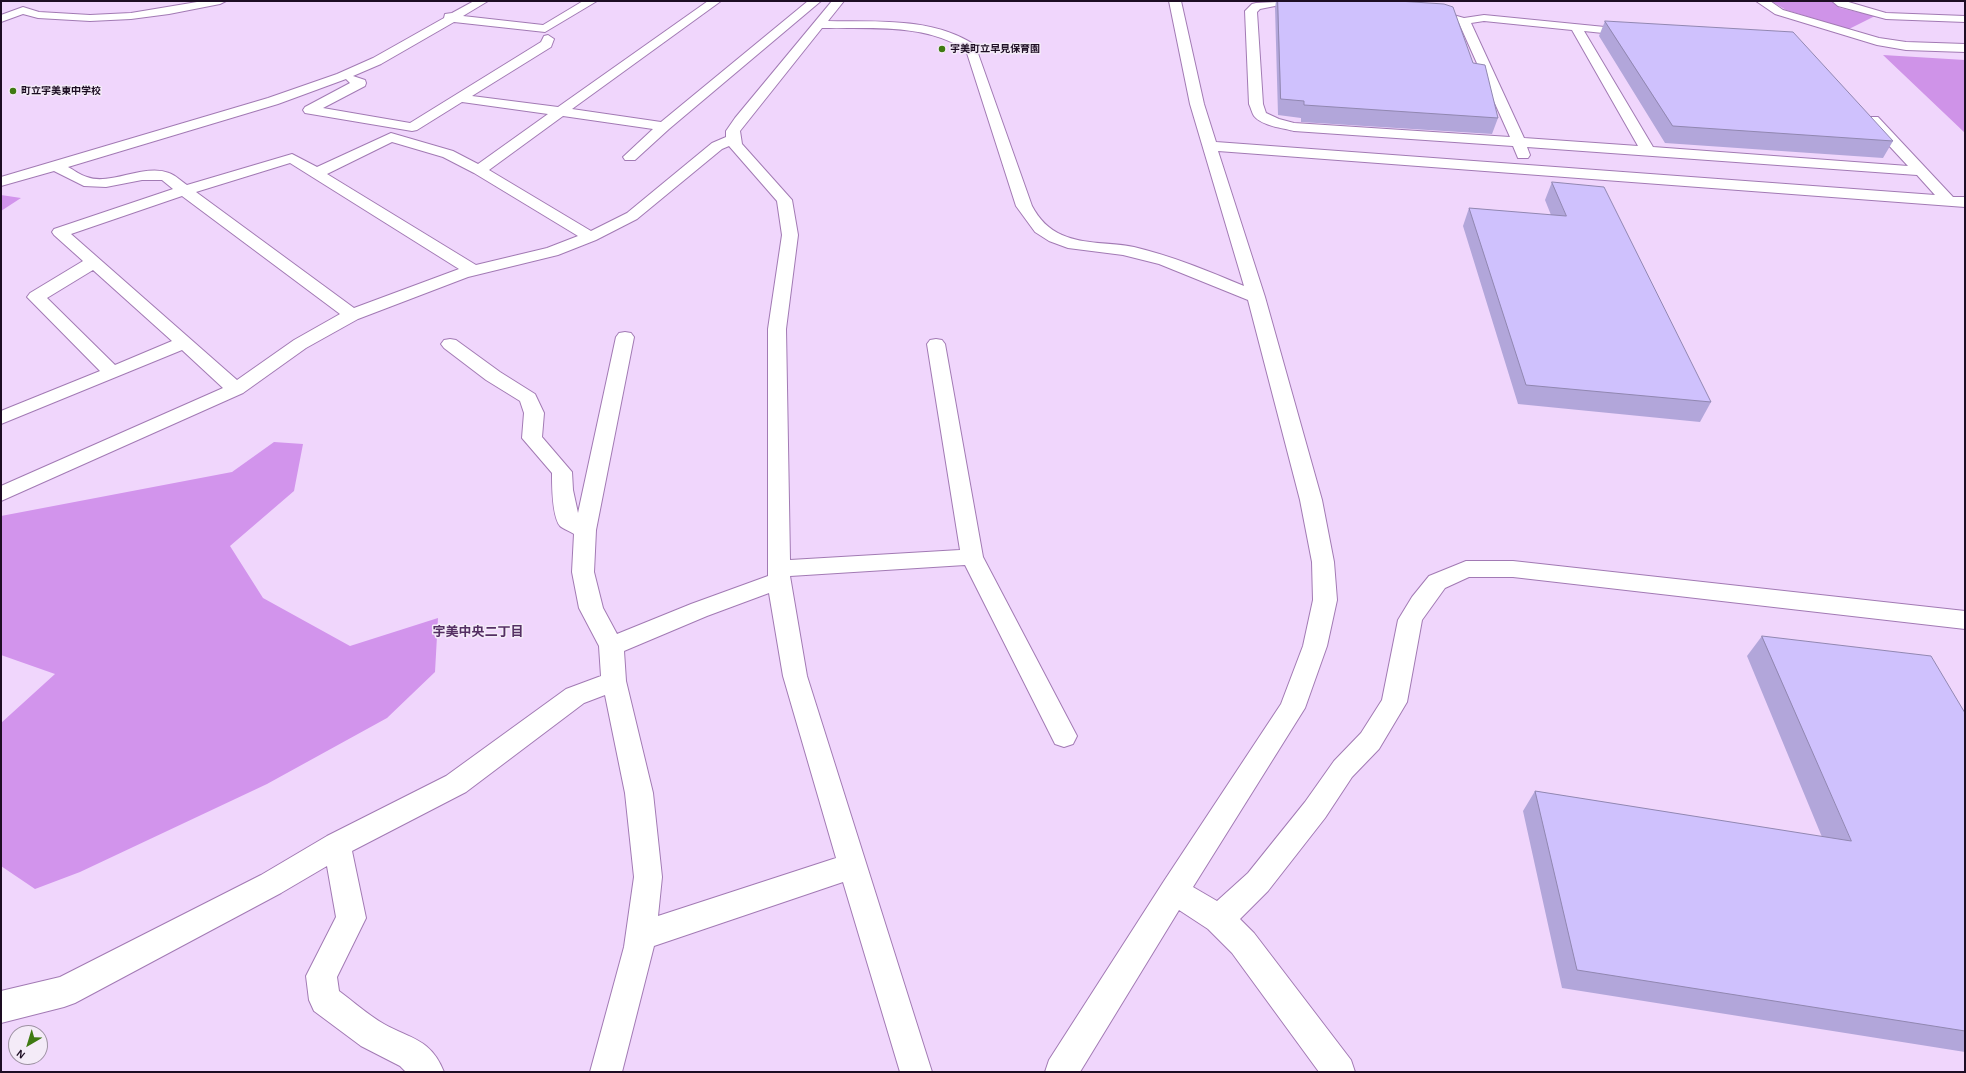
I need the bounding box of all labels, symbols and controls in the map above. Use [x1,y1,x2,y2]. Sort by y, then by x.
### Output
place label: 宇美町立早見保育園 [950,43,1040,55]
marker: 宇美町立早見保育園 [937,44,947,54]
place label: 町立宇美東中学校 [21,85,101,97]
marker: 町立宇美東中学校 [8,86,18,96]
district label: 宇美中央二丁目 [433,624,523,640]
north arrow [8,1025,48,1065]
text: N [15,1047,27,1061]

